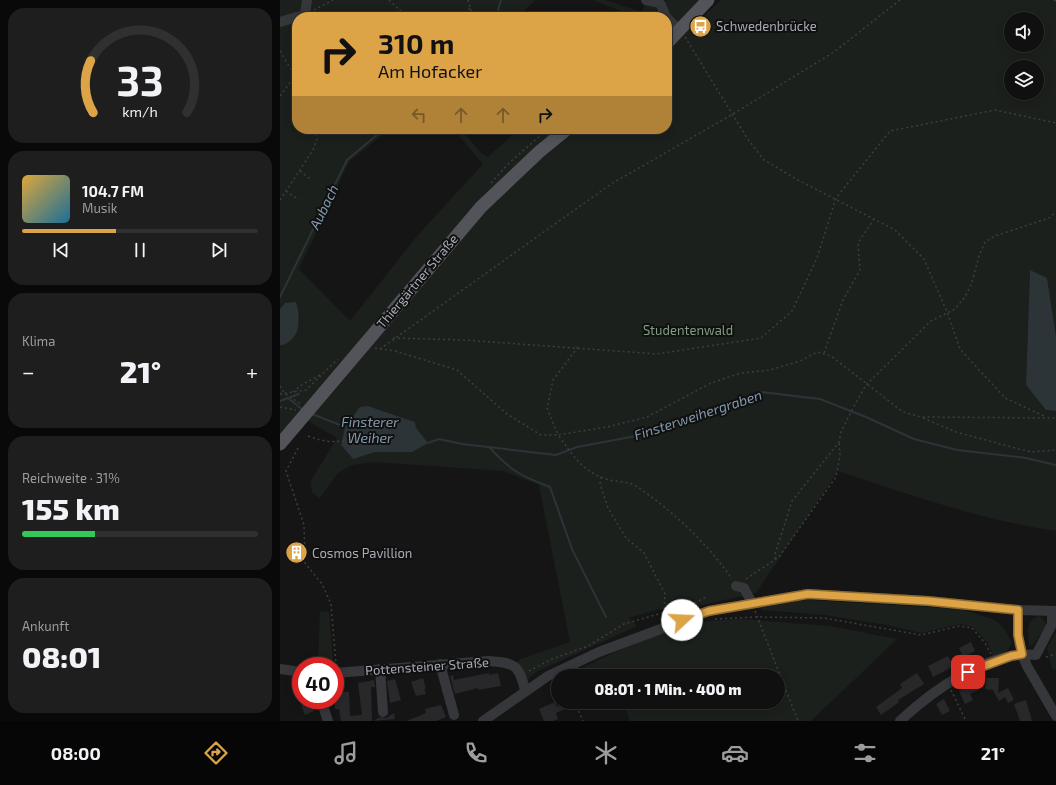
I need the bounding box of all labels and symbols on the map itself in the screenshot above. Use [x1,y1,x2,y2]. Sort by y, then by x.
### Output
bus stop icon: Schwedenbrücke [688,13,714,39]
place label: Schwedenbrücke [716,18,817,34]
water label: Aubach [305,182,342,233]
street label: Thiergärtner Straße [373,231,461,331]
park label: Studentenwald [643,322,733,338]
water label: Finsterweihergraben [632,386,764,443]
water label: Finsterer Weiher [341,413,399,446]
building icon: Cosmos Pavillion [283,540,309,566]
place label: Cosmos Pavillion [312,545,412,561]
position arrow [661,599,703,641]
street label: Pottensteiner Straße [365,654,489,678]
pin [951,655,985,689]
speed limit sign: 40 [292,657,344,709]

